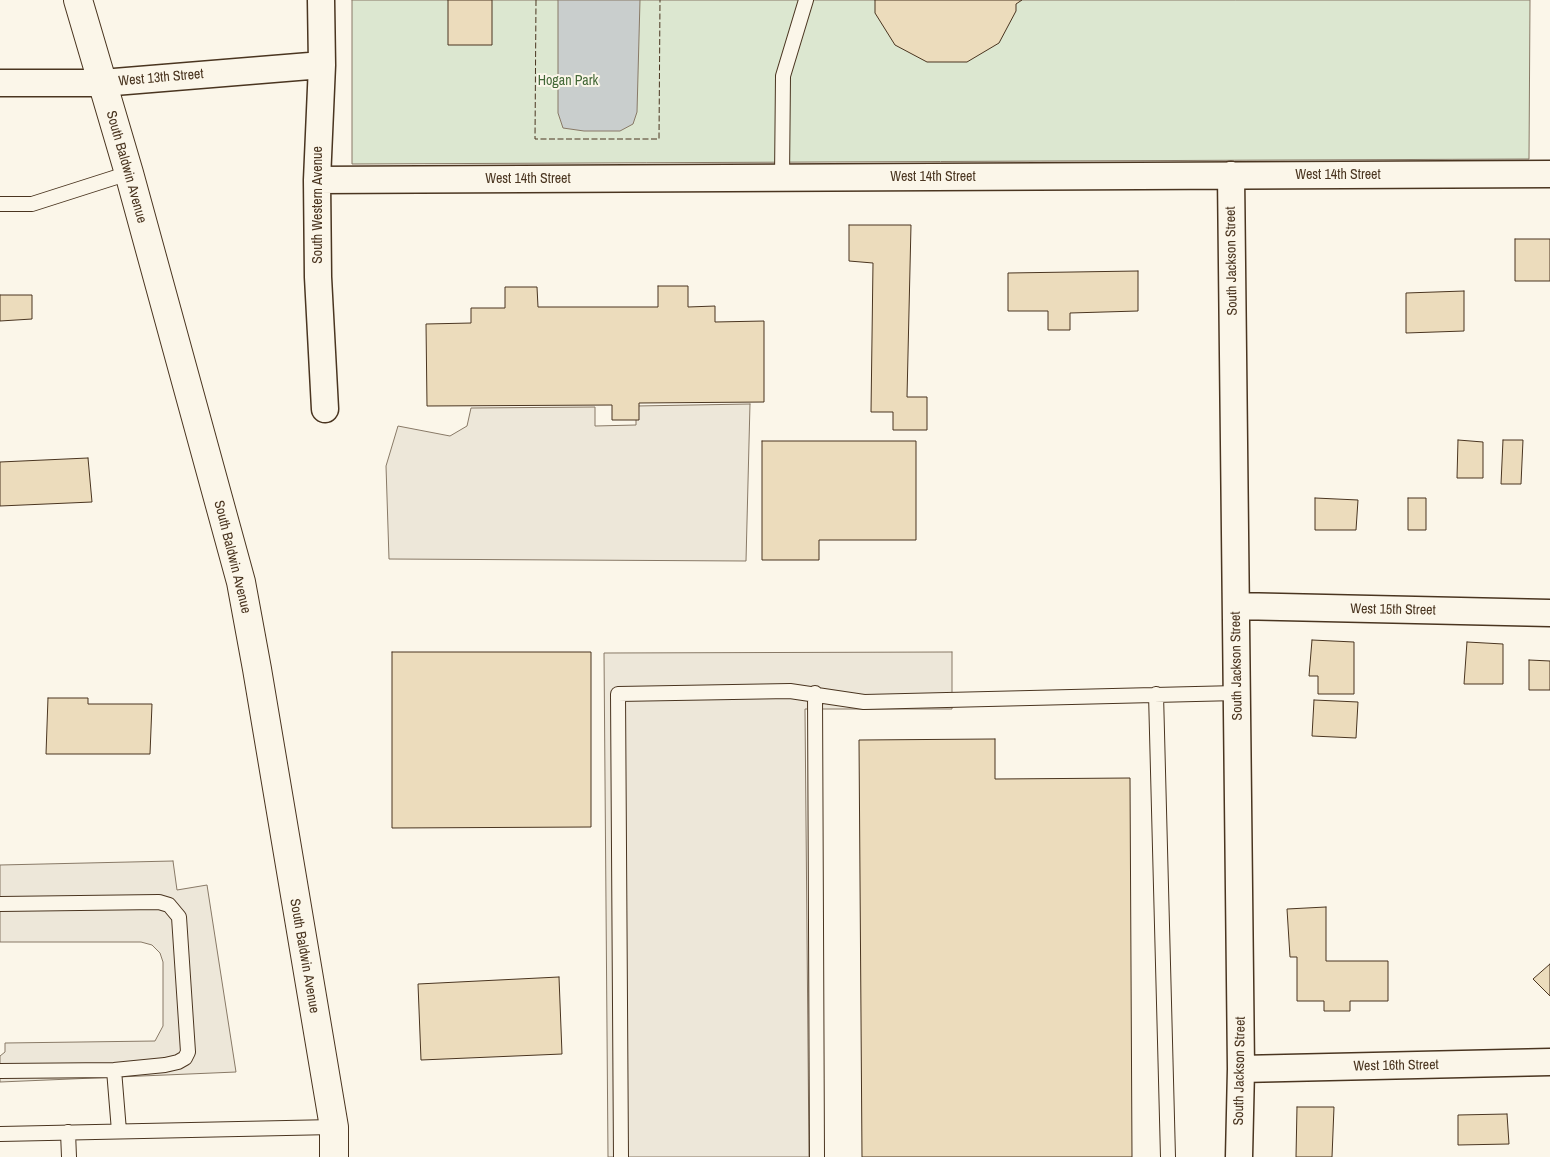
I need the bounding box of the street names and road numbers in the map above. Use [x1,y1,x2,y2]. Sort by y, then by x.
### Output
street label: West 13th Street [118,66,204,90]
street label: South Baldwin Avenue [102,109,150,225]
street label: South Western Avenue [310,146,326,264]
street label: West 14th Street [1295,167,1381,183]
street label: West 14th Street [890,169,976,185]
street label: West 14th Street [485,171,571,187]
street label: South Jackson Street [1223,206,1241,316]
street label: South Baldwin Avenue [210,499,254,615]
street label: West 15th Street [1350,601,1436,619]
street label: South Jackson Street [1228,611,1246,721]
street label: South Baldwin Avenue [286,897,322,1015]
street label: South Jackson Street [1231,1016,1249,1126]
street label: West 16th Street [1353,1057,1439,1075]

